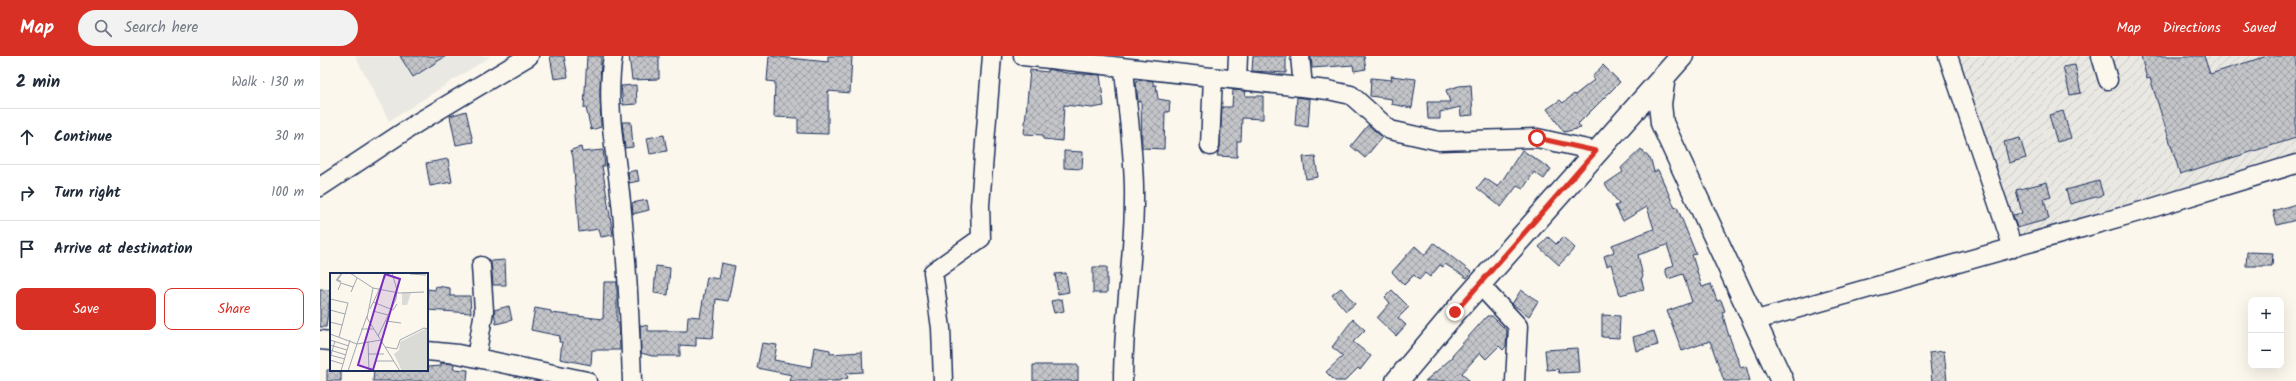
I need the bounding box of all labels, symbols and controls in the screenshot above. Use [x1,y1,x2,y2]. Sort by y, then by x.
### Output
search box [78,10,358,46]
text: Map [20,13,54,43]
text: Search here [124,16,198,40]
icon: search [92,17,114,39]
text: Map [2116,17,2141,39]
text: Directions [2163,17,2221,39]
text: Saved [2243,17,2276,39]
text: 2 min [16,69,60,96]
text: Walk · 130 m [231,72,304,93]
text: Continue [54,125,112,149]
icon: ahead [16,126,38,148]
text: 30 m [275,126,304,147]
route start [1528,129,1546,147]
text: Turn right [54,181,121,205]
icon: right [16,182,38,204]
text: 100 m [271,182,304,203]
text: Arrive at destination [54,237,193,261]
icon: arrive [16,238,38,260]
inset map [330,273,428,371]
button: Save [16,288,156,330]
button: Share [164,288,304,330]
map controls [2248,297,2284,369]
button: + [2248,297,2284,333]
route end [1446,303,1464,321]
button: − [2248,333,2284,369]

